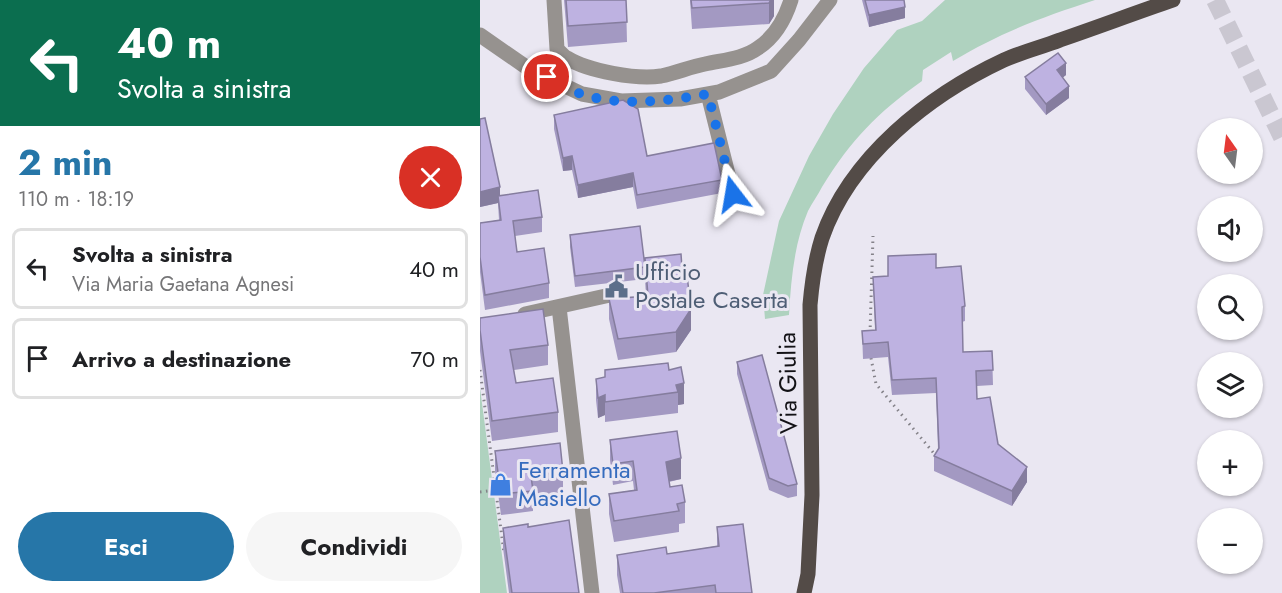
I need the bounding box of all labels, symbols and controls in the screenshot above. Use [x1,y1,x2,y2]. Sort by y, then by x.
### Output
text: 40 m [117,13,221,74]
icon: left [18,24,96,102]
pin [521,51,572,102]
icon: arrive [530,60,563,93]
text: Svolta a sinistra [117,69,292,108]
north arrow [1197,118,1263,184]
map controls [1197,118,1263,574]
text: 2 min [18,136,113,188]
button: close [399,146,462,209]
position arrow [701,162,765,226]
text: 110 m · 18:19 [18,185,134,214]
button: sound [1197,196,1263,262]
text: Svolta a sinistra [72,238,233,270]
icon: left [21,252,54,285]
text: 40 m [409,253,459,285]
place label: Ufficio Postale Caserta [635,254,788,317]
text: Via Maria Gaetana Agnesi [72,270,294,299]
public building icon: Ufficio Postale Caserta [604,273,630,299]
button: search [1197,274,1263,340]
street label: Via Giulia [769,332,806,434]
icon: arrive [21,342,54,375]
text: Arrivo a destinazione [72,343,291,375]
text: 70 m [410,343,459,375]
button: layers [1197,352,1263,418]
button: + [1197,430,1263,496]
place label: Ferramenta Masiello [518,452,631,515]
shop icon: Ferramenta Masiello [487,471,513,497]
button: − [1197,508,1263,574]
button: Esci [18,512,234,581]
button: Condividi [246,512,462,581]

